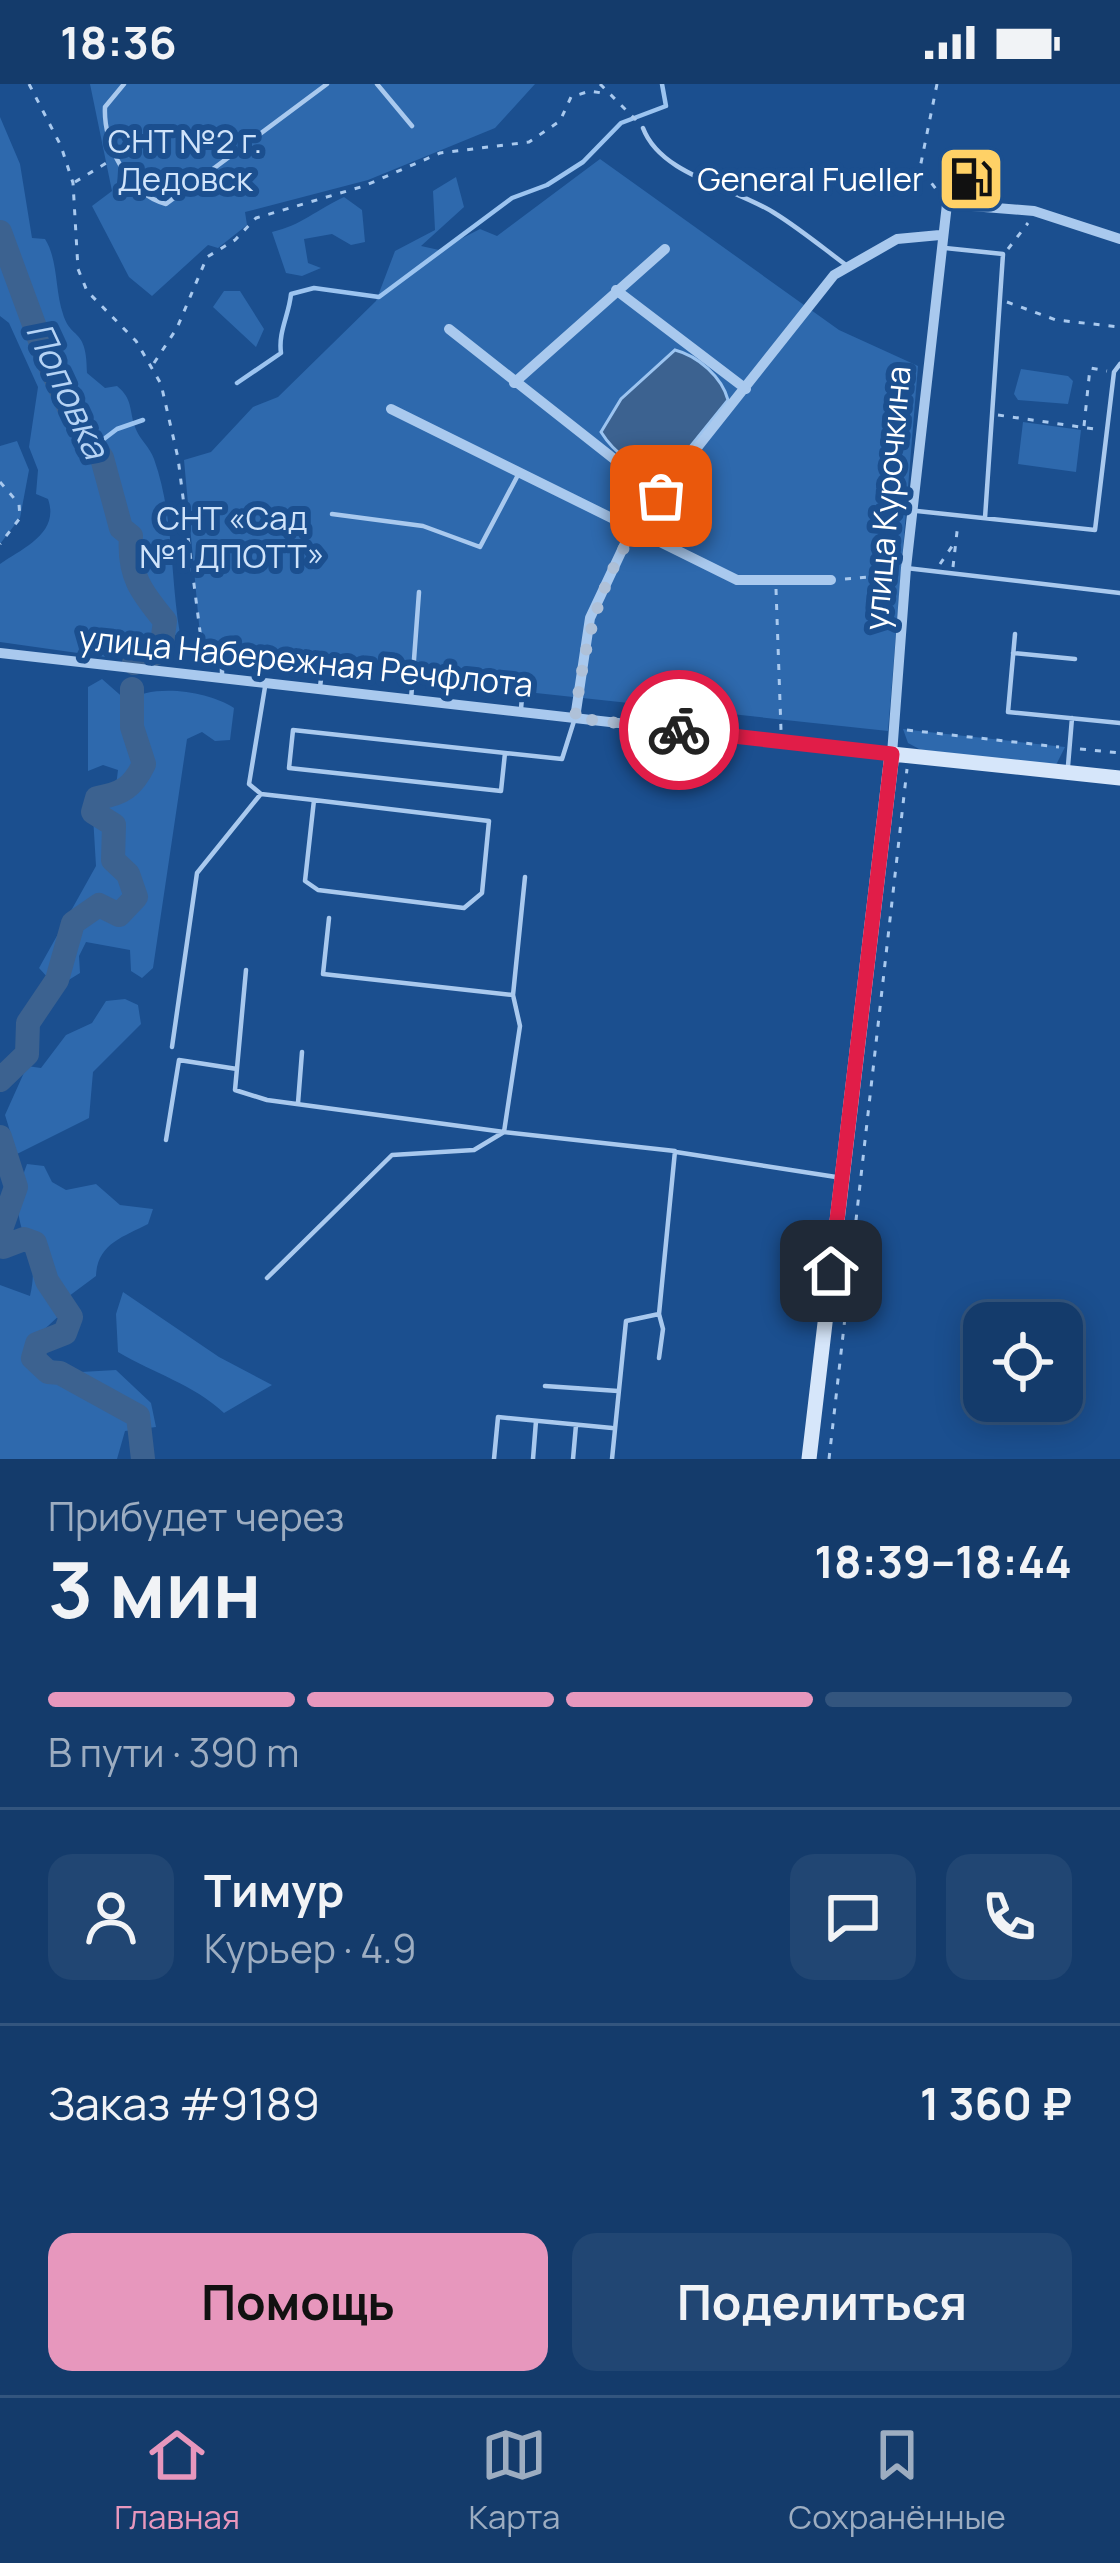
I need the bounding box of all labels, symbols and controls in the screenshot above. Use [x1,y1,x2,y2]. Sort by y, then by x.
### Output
text: 18:36 [60,11,177,73]
park label: СНТ №2 г. Дедовск [108,118,262,201]
fuel station icon: General Fueller [936,144,1006,214]
place label: General Fueller [697,156,924,201]
water label: Поповка [16,314,122,468]
street label: улица Курочкина [853,364,920,632]
pin [610,445,712,547]
icon: bag [628,463,694,529]
park label: СНТ «Сад №1 ДПОТТ» [139,495,325,578]
street label: улица Набережная Речфлота [77,614,535,707]
courier [619,670,739,790]
icon: bike [646,697,712,763]
pin [780,1220,882,1322]
icon: home [798,1238,864,1304]
map controls [963,1302,1083,1422]
button: locate [963,1302,1083,1422]
text: Прибудет через [48,1489,344,1543]
text: 18:39–18:44 [814,1530,1072,1592]
text: 3 мин [48,1535,261,1641]
text: В пути · 390 m [48,1725,299,1779]
button: person [48,1854,174,1980]
button: chat [790,1854,916,1980]
button: phone [946,1854,1072,1980]
text: Тимур [204,1859,344,1921]
text: Курьер · 4.9 [204,1921,417,1975]
text: Заказ #9189 [48,2072,320,2134]
text: 1 360 ₽ [920,2072,1072,2134]
button: Помощь [48,2233,548,2371]
button: Поделиться [572,2233,1072,2371]
tab: Главная [114,2422,240,2539]
tab: Карта [468,2422,560,2539]
tab: Сохранённые [789,2422,1006,2539]

